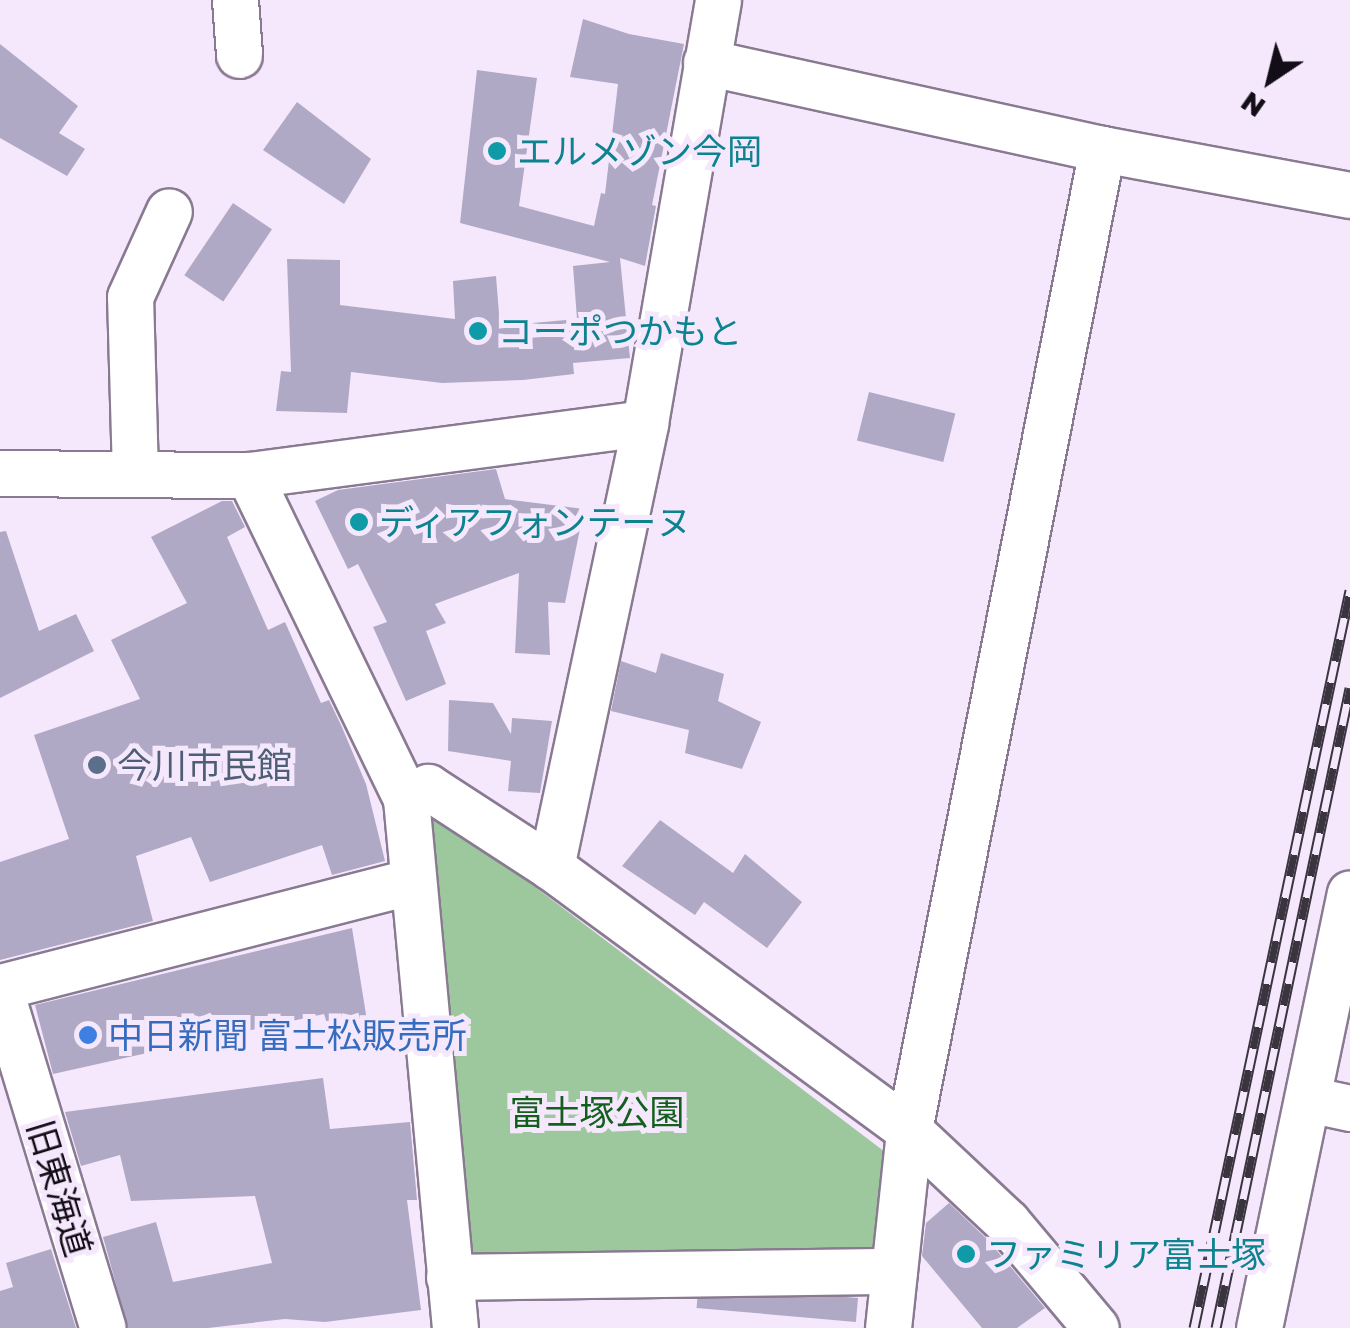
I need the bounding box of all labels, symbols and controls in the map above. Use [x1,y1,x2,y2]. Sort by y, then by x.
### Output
north arrow [1220,30,1320,130]
text: N [1234,85,1271,125]
place label: エルメゾン今岡 [517,130,762,172]
marker: エルメゾン今岡 [486,140,508,162]
place label: コーポつかもと [498,310,743,352]
marker: コーポつかもと [467,320,489,342]
place label: ディアフォンテーヌ [379,501,694,543]
marker: ディアフォンテーヌ [348,511,370,533]
place label: 今川市民館 [117,744,292,786]
marker: 今川市民館 [86,754,108,776]
place label: 中日新聞 富士松販売所 [108,1014,467,1056]
marker: 中日新聞 富士松販売所 [77,1024,99,1046]
park label: 富士塚公園 [510,1091,684,1133]
street label: 旧東海道 [19,1115,101,1261]
place label: ファミリア富士塚 [986,1233,1266,1275]
marker: ファミリア富士塚 [955,1243,977,1265]

